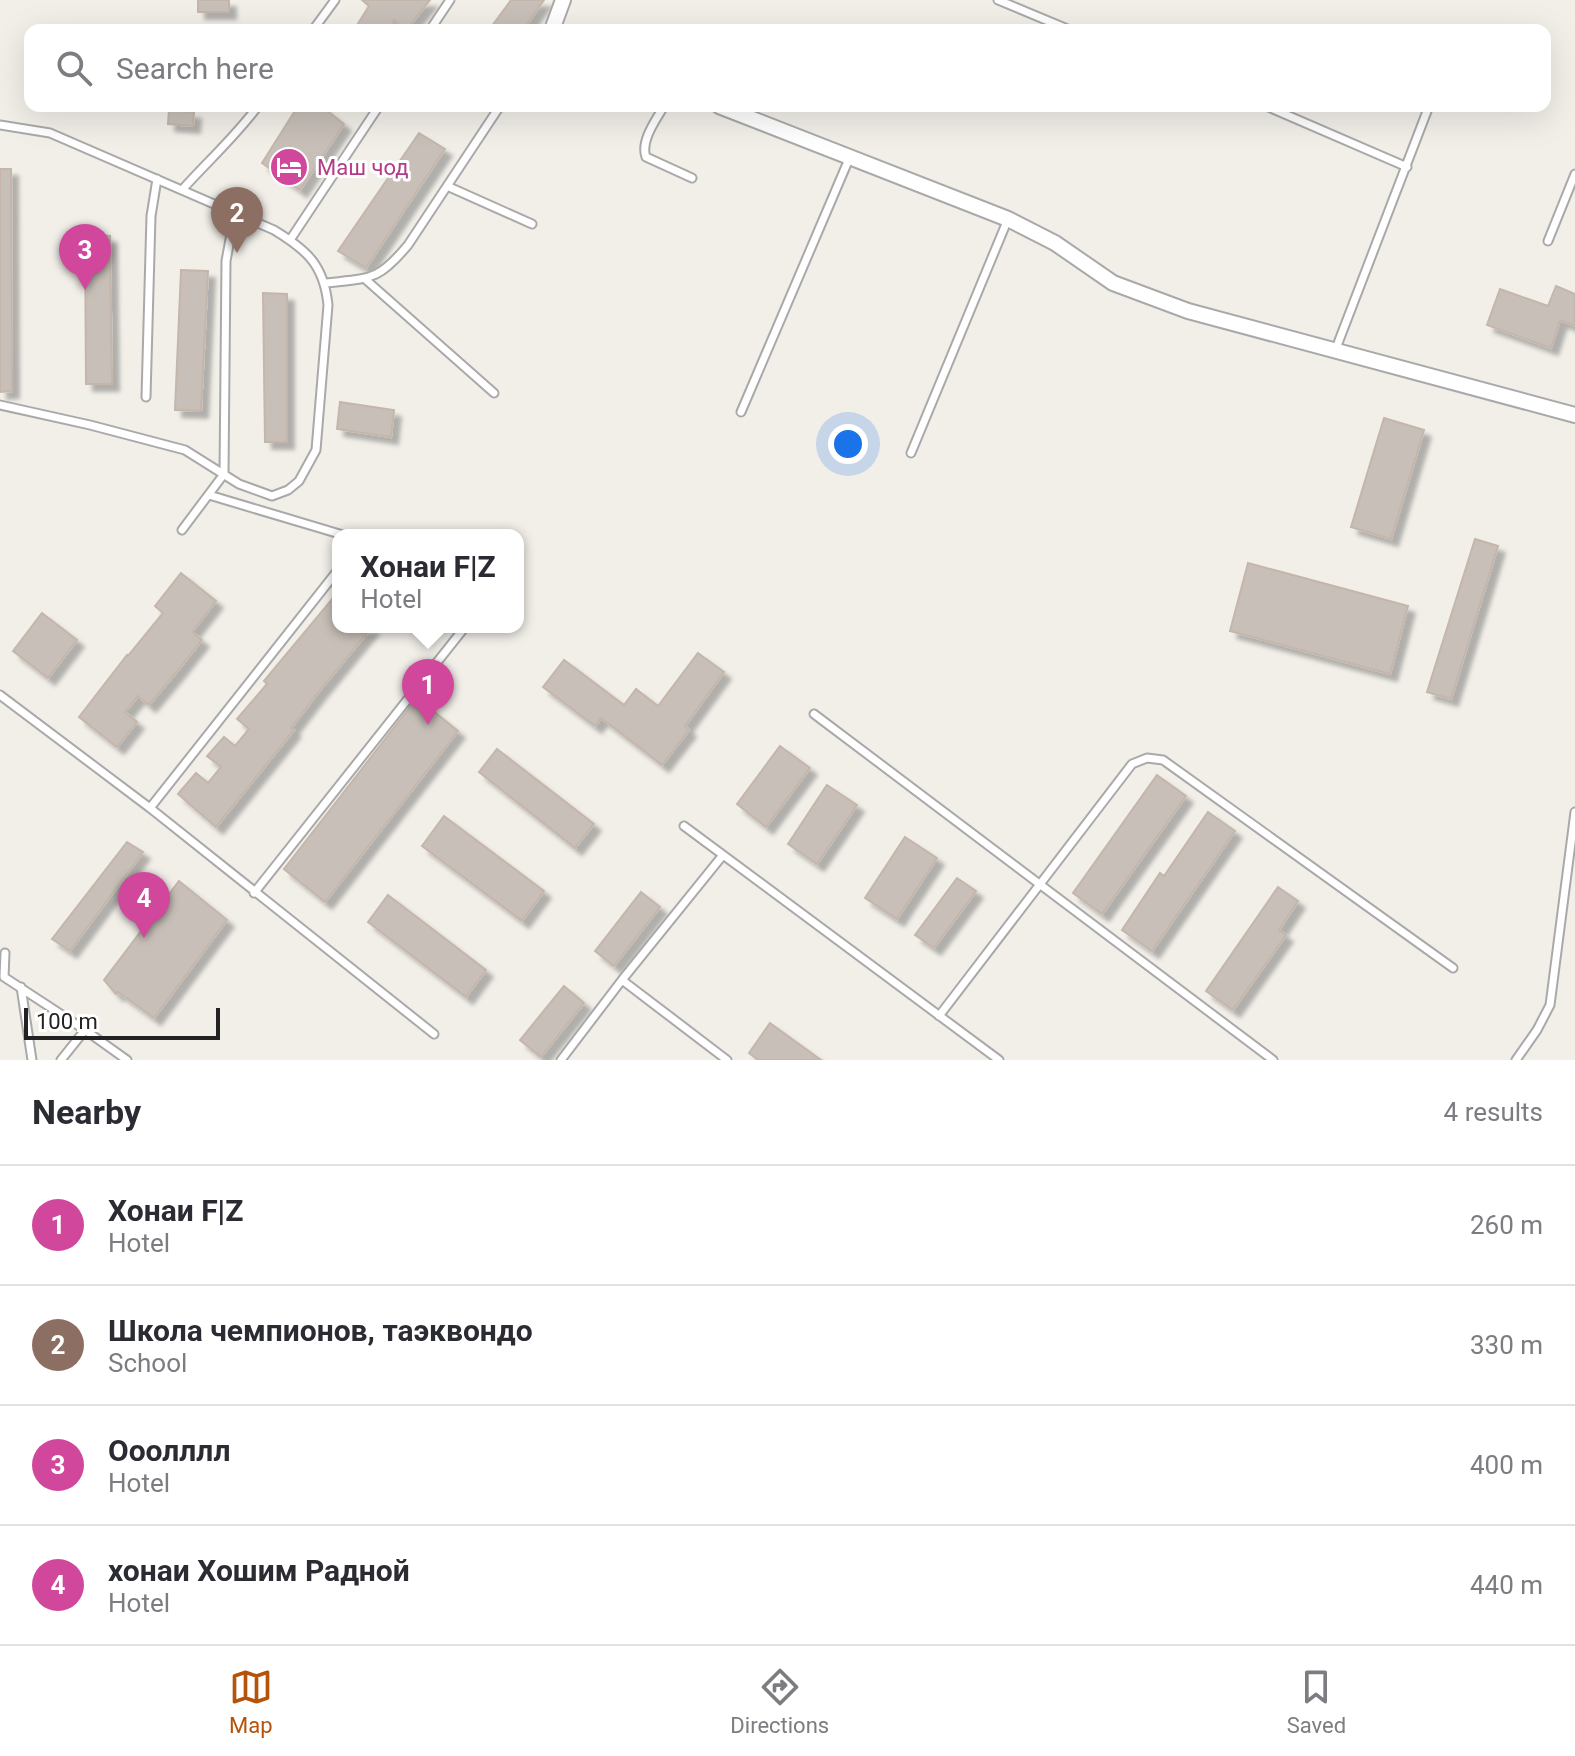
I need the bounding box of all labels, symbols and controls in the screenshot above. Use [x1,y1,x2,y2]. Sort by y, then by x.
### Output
search box [24,24,1551,112]
icon: search [52,46,96,90]
text: Search here [116,51,274,86]
hotel icon: Маш чод [268,146,310,188]
place label: Маш чод [317,155,408,180]
pin: 2 [211,187,263,253]
pin: 3 [59,224,111,290]
your location [828,424,868,464]
popup [332,529,524,633]
text: Хонаи F|Z [360,549,496,584]
text: Hotel [360,584,422,614]
pin: 1 [402,659,454,725]
pin: 4 [118,872,170,938]
scale bar [24,1004,220,1040]
text: 100 m [36,1009,98,1034]
text: Nearby [32,1092,141,1132]
text: 4 results [1444,1097,1543,1127]
text: Хонаи F|Z [108,1193,243,1228]
text: 1 [51,1210,65,1240]
text: 260 m [1470,1210,1543,1240]
text: Hotel [108,1228,170,1258]
text: Школа чемпионов, таэквондо [108,1313,533,1348]
text: 2 [51,1330,65,1360]
text: 330 m [1470,1330,1543,1360]
text: School [108,1348,187,1378]
text: Ооолллл [108,1433,230,1468]
text: 3 [51,1450,65,1480]
text: 400 m [1470,1450,1543,1480]
text: Hotel [108,1468,170,1498]
text: хонаи Хошим Радной [108,1553,410,1588]
text: 4 [51,1570,65,1600]
text: 440 m [1470,1570,1543,1600]
text: Hotel [108,1588,170,1618]
tab: Map [229,1665,273,1738]
tab: Directions [730,1665,829,1738]
tab: Saved [1287,1665,1346,1738]

